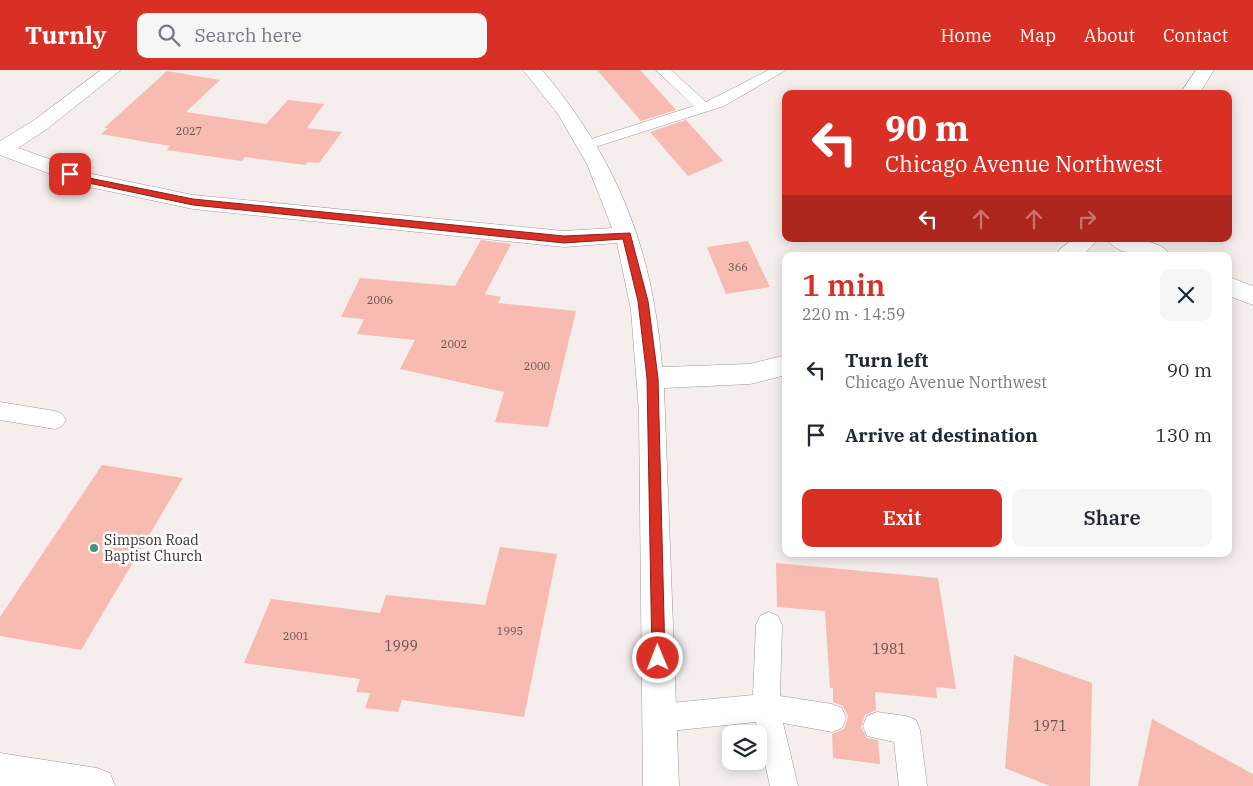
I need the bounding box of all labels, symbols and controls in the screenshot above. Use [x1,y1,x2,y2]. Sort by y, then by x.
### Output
search box [137,13,487,58]
text: Turnly [25,19,107,51]
icon: search [155,21,183,49]
text: Search here [195,23,302,47]
text: Home [940,24,992,47]
text: Map [1020,24,1056,47]
text: About [1084,24,1135,47]
text: Contact [1163,24,1228,47]
text: 90 m [885,105,969,151]
icon: left [802,110,867,175]
house number: 2027 [176,124,202,138]
text: Chicago Avenue Northwest [885,149,1163,178]
pin [49,153,91,195]
icon: arrive [56,160,84,188]
icon: left [914,205,942,233]
icon: ahead [967,205,995,233]
icon: ahead [1020,205,1048,233]
icon: right [1073,205,1101,233]
house number: 366 [728,260,748,274]
text: 1 min [802,265,885,304]
button: close [1160,269,1212,321]
house number: 2006 [367,293,393,307]
text: 220 m · 14:59 [802,304,905,324]
house number: 2002 [441,337,467,351]
text: Turn left [845,348,928,372]
icon: left [802,356,830,384]
text: 90 m [1167,358,1212,382]
house number: 2000 [524,359,551,373]
text: Chicago Avenue Northwest [845,372,1047,392]
icon: arrive [802,421,830,449]
text: Arrive at destination [845,423,1038,447]
text: 130 m [1155,423,1212,447]
button: Exit [802,489,1002,547]
button: Share [1012,489,1212,547]
place label: Simpson Road Baptist Church [104,531,203,565]
marker: Simpson Road Baptist Church [88,542,100,554]
house number: 1995 [497,624,523,638]
house number: 2001 [283,629,309,643]
position arrow [631,631,683,683]
house number: 1999 [384,637,418,655]
house number: 1981 [872,640,906,658]
house number: 1971 [1033,717,1067,735]
map controls [722,725,767,770]
button: layers [722,725,767,770]

